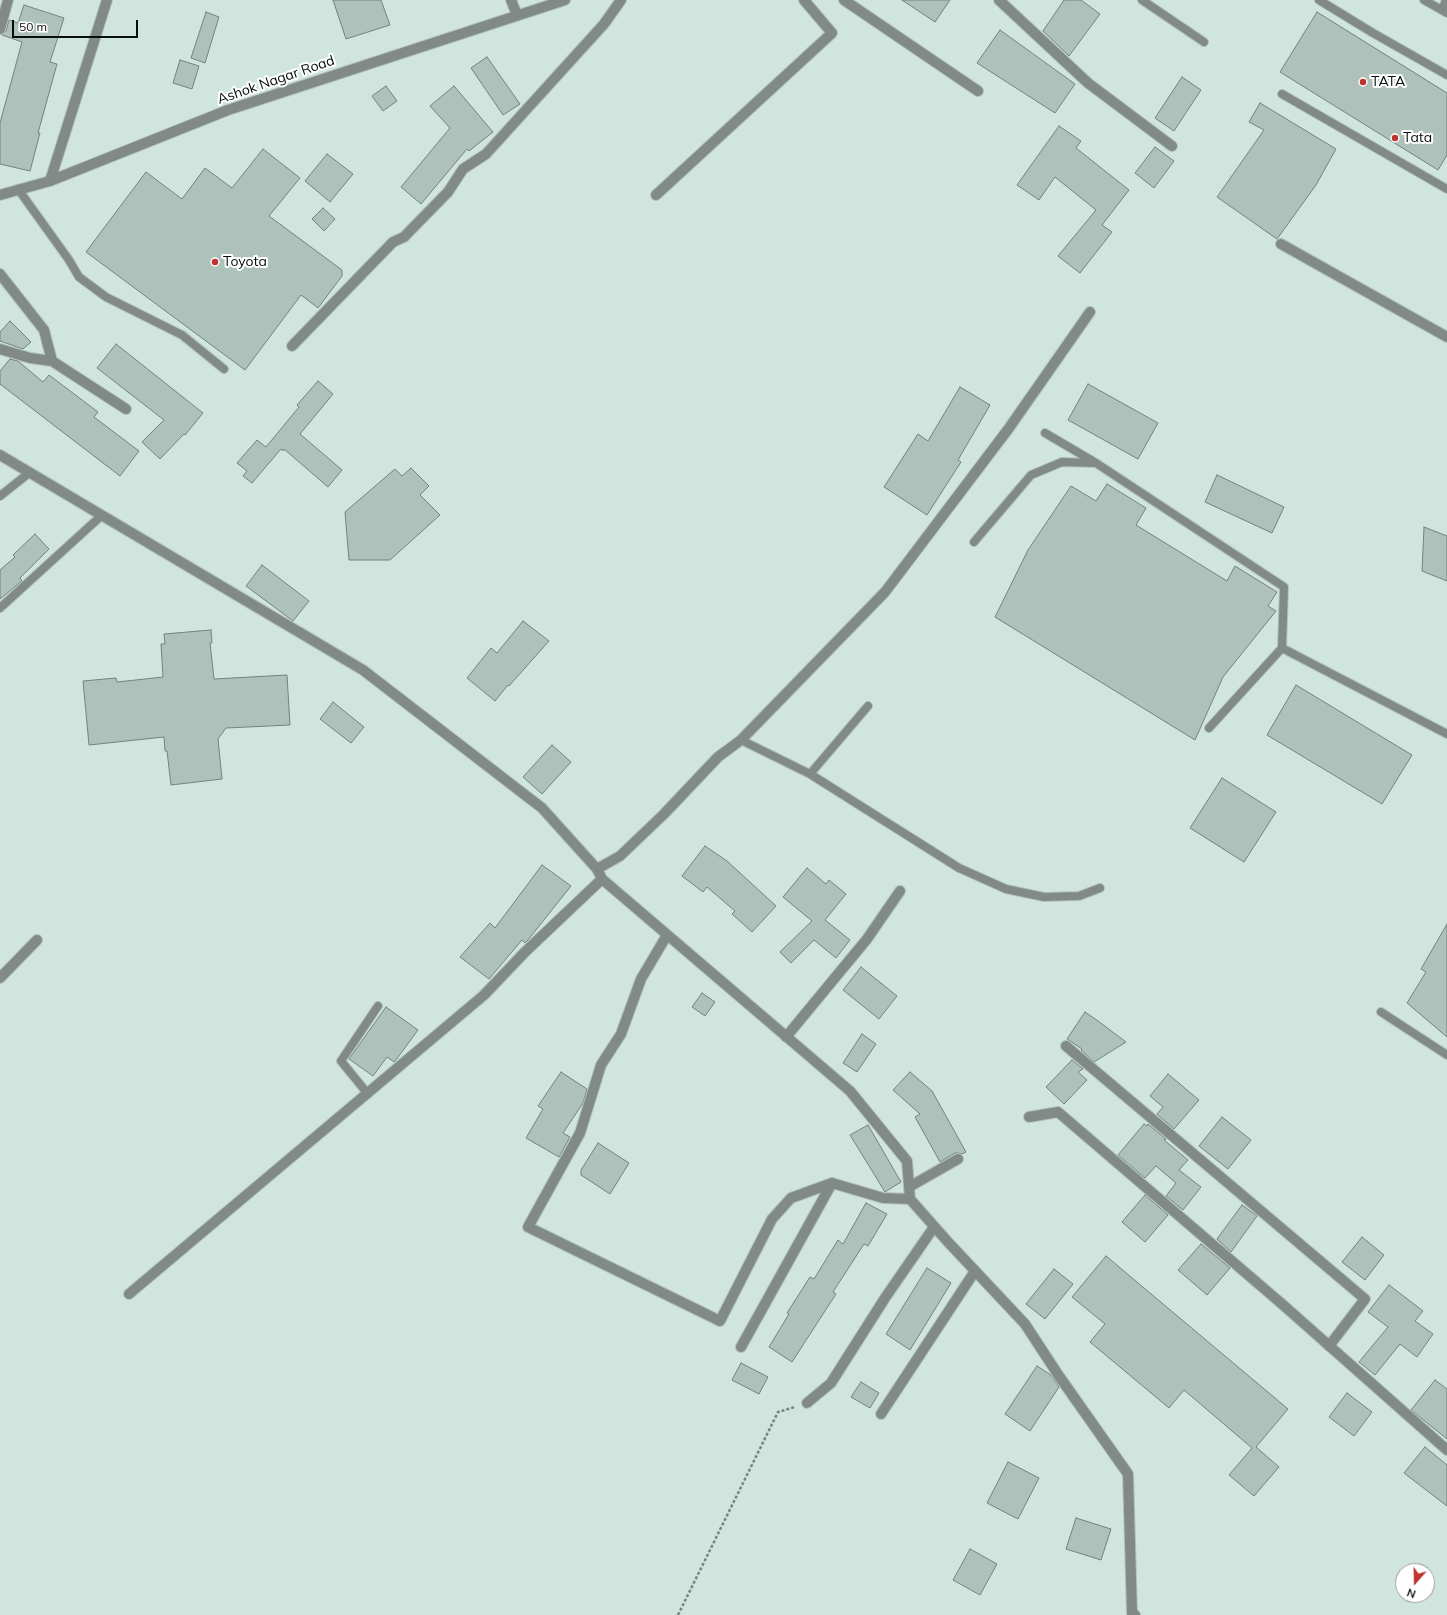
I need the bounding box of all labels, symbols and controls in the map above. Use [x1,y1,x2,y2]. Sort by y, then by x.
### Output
scale bar [14,12,140,38]
text: 50 m [19,19,47,34]
street label: Ashok Nagar Road [215,52,337,108]
place label: TATA [1371,74,1405,90]
marker: TATA [1358,77,1368,87]
place label: Tata [1403,130,1432,146]
marker: Tata [1390,133,1400,143]
place label: Toyota [223,254,267,270]
marker: Toyota [210,257,220,267]
north arrow [1395,1563,1435,1603]
text: N [1405,1585,1418,1601]

